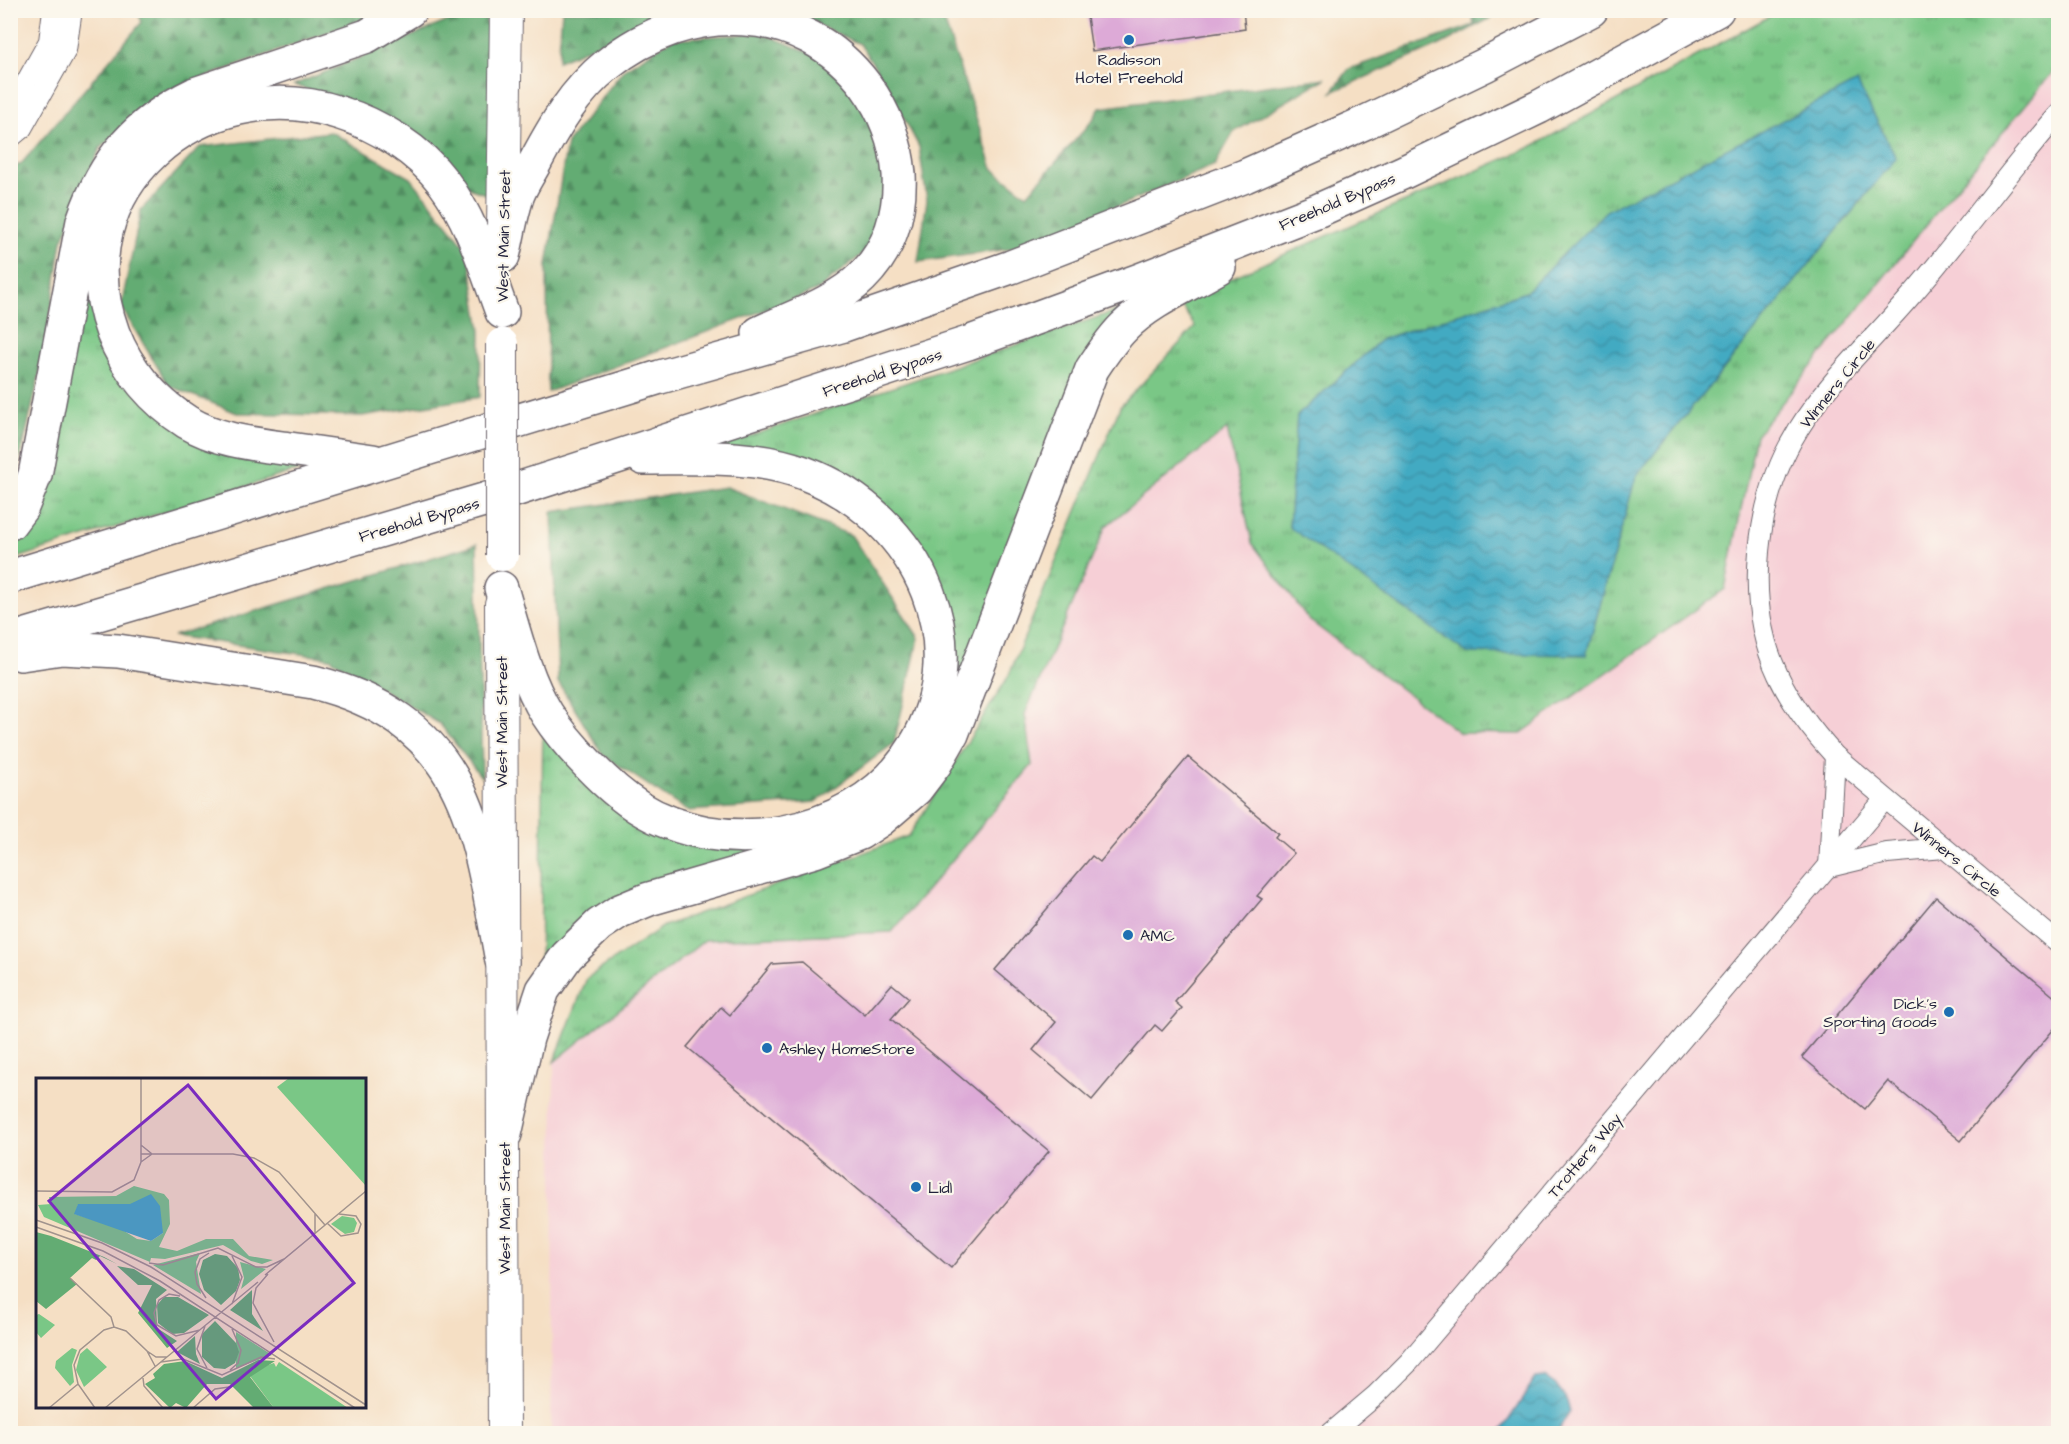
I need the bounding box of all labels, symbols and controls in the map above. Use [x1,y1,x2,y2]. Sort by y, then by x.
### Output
marker: Radisson Hotel Freehold [1122,33,1136,47]
place label: Radisson Hotel Freehold [1075,49,1183,89]
street label: Freehold Bypass [1276,167,1399,237]
street label: West Main Street [492,169,516,302]
street label: Winners Circle [1795,334,1881,433]
street label: Freehold Bypass [820,343,945,404]
street label: Freehold Bypass [356,492,482,549]
street label: West Main Street [491,655,513,788]
street label: Winners Circle [1907,817,2006,903]
place label: AMC [1140,925,1175,947]
marker: AMC [1121,928,1135,942]
place label: Dick's Sporting Goods [1823,993,1937,1034]
marker: Dick's Sporting Goods [1942,1005,1956,1019]
place label: Ashley HomeStore [779,1038,915,1061]
marker: Ashley HomeStore [760,1041,774,1055]
inset map [36,1078,366,1408]
street label: Trotters Way [1543,1108,1628,1203]
street label: West Main Street [494,1141,516,1274]
place label: Lidl [928,1177,952,1199]
marker: Lidl [909,1180,923,1194]

